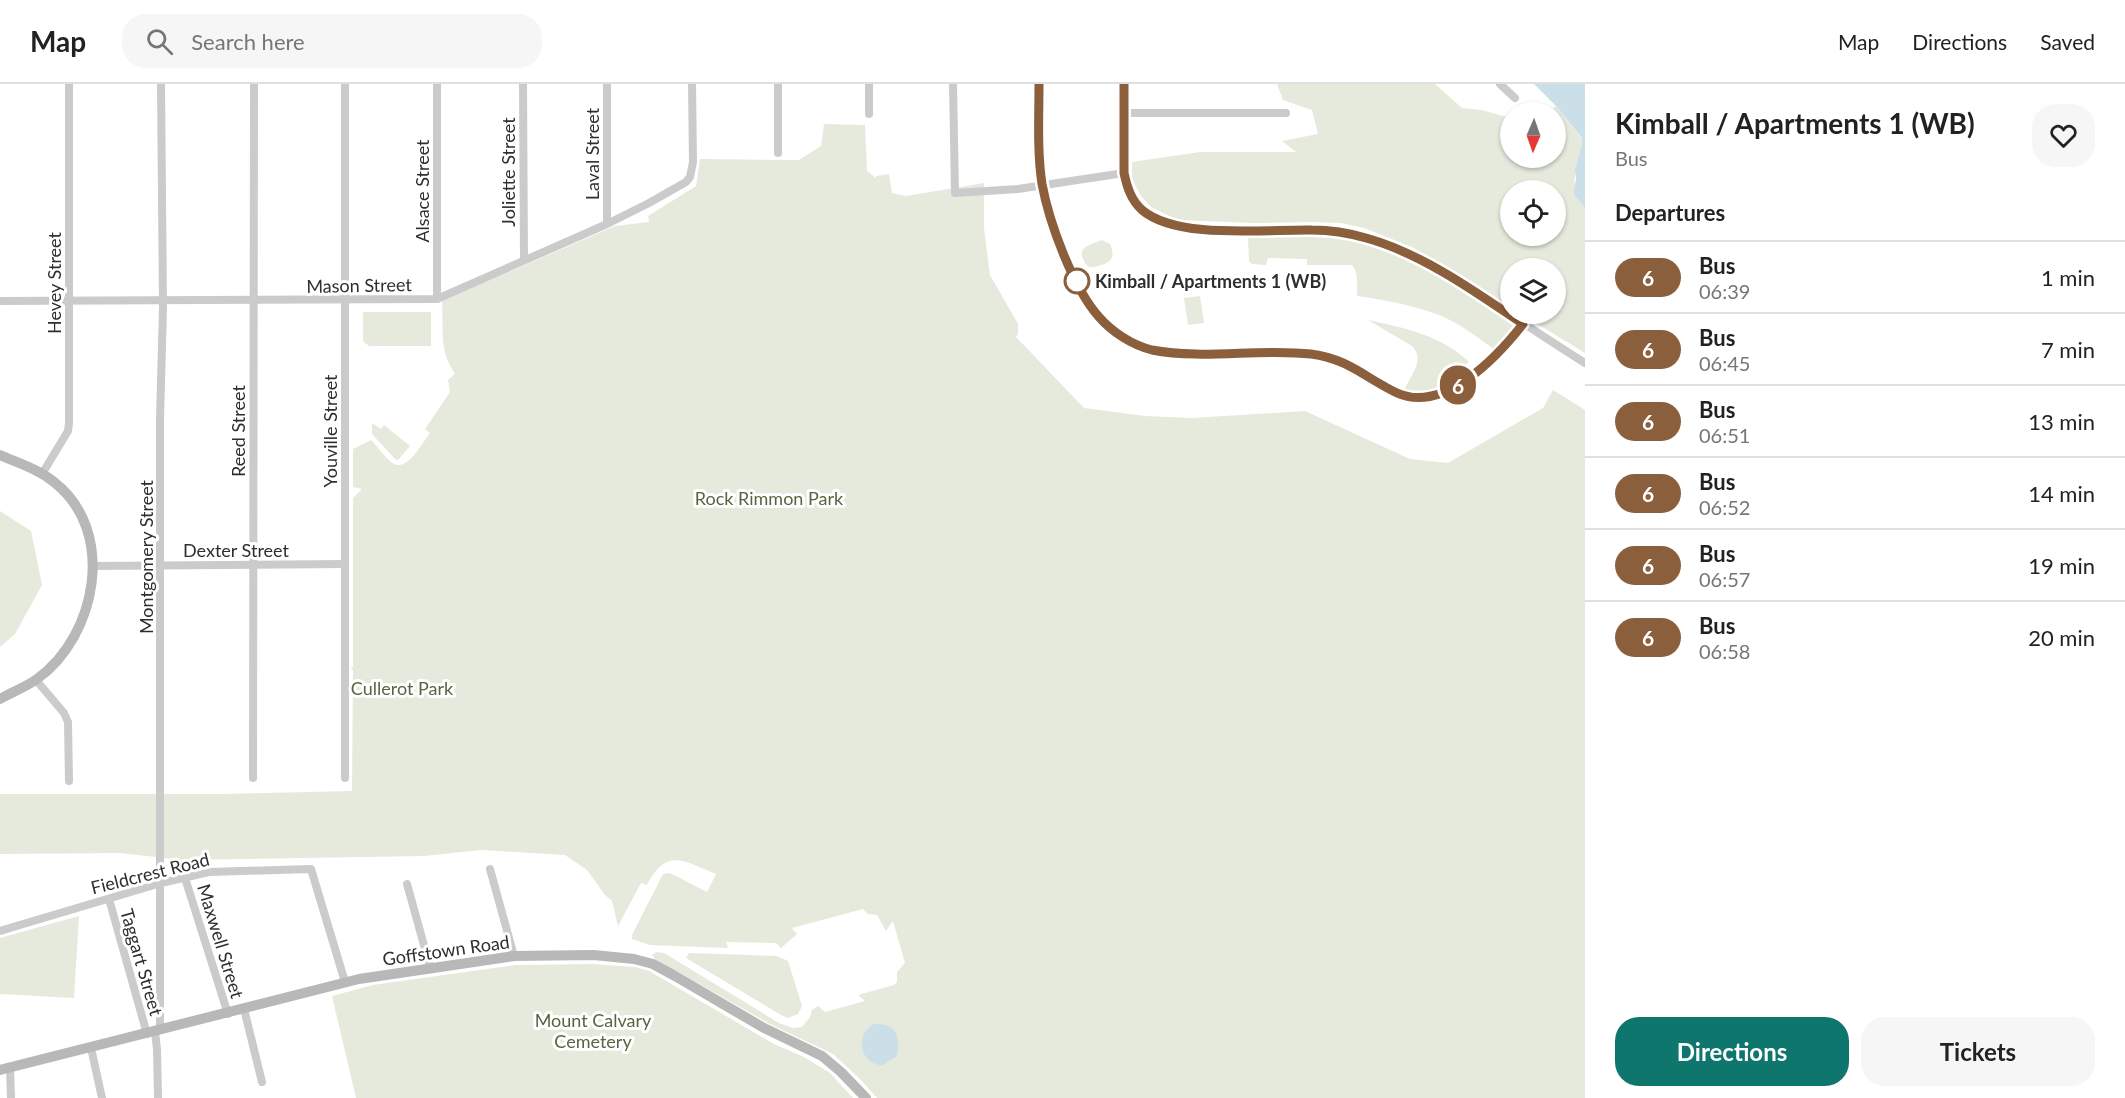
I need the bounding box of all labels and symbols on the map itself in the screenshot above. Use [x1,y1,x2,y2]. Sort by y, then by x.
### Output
north arrow [1500,102,1566,168]
street label: Laval Street [581,107,603,200]
street label: Joliette Street [497,117,519,227]
street label: Alsace Street [411,139,433,243]
street label: Hevey Street [43,231,65,334]
marker: Kimball / Apartments 1 (WB) [1064,268,1090,294]
place label: Kimball / Apartments 1 (WB) [1095,270,1326,292]
street label: Mason Street [306,273,412,297]
line badge: 6 [1438,366,1478,404]
street label: Youville Street [319,374,341,488]
street label: Reed Street [227,385,249,477]
street label: Montgomery Street [135,479,157,634]
park label: Rock Rimmon Park [695,487,844,509]
street label: Dexter Street [183,539,290,561]
park label: Cullerot Park [351,677,454,699]
street label: Fieldcrest Road [88,848,212,898]
street label: Maxwell Street [193,881,249,1001]
street label: Taggart Street [116,906,168,1018]
street label: Goffstown Road [381,930,511,970]
park label: Mount Calvary Cemetery [535,1009,652,1052]

